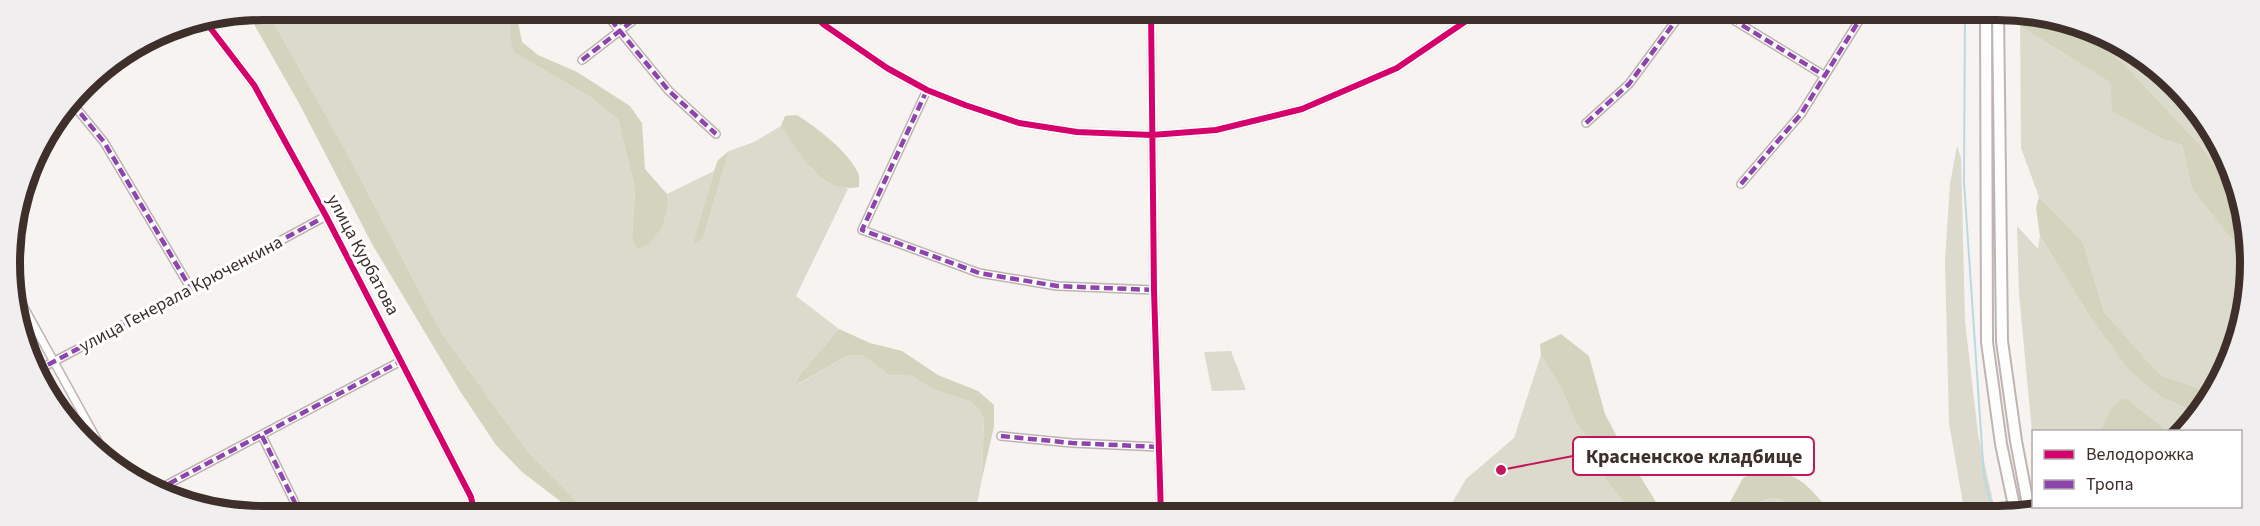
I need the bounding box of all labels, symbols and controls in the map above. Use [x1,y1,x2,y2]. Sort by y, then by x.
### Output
street label: улица Курбатова [321,190,405,320]
street label: улица Генерала Крюченкина [75,230,287,358]
legend [2032,430,2242,508]
callout: Красненское кладбище [1573,437,1814,475]
text: Велодорожка [2086,442,2194,467]
text: Красненское кладбище [1586,443,1802,471]
text: Тропа [2086,472,2134,497]

